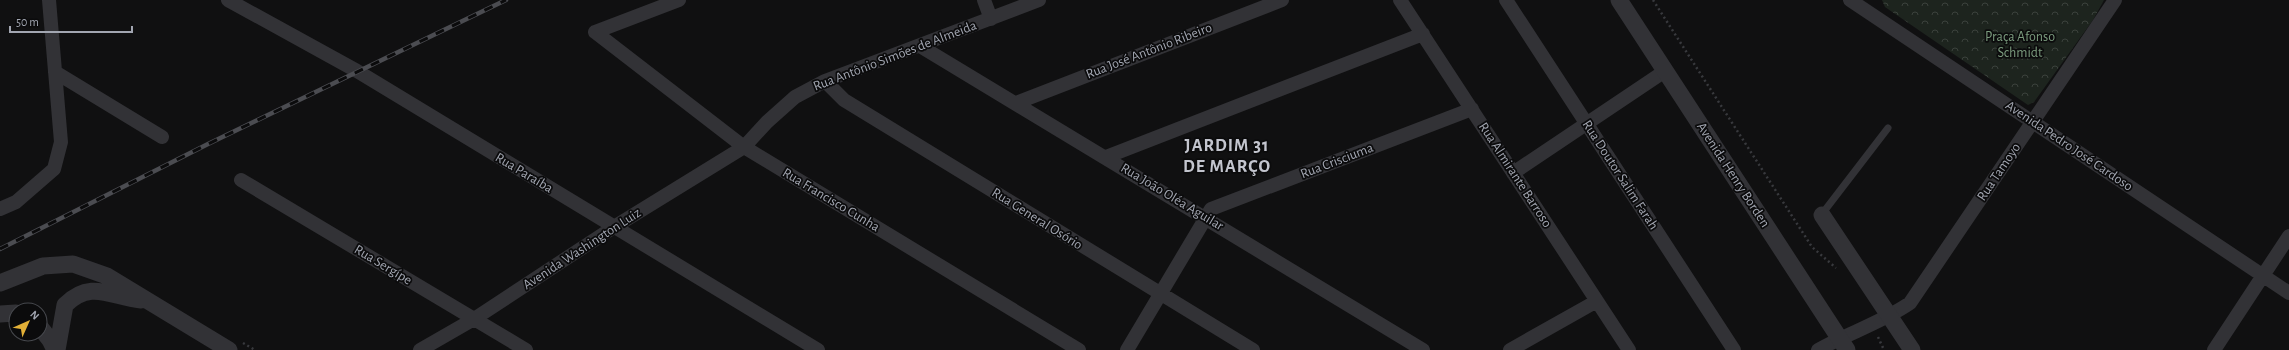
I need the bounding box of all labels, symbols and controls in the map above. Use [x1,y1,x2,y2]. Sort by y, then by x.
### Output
scale bar [10,8,132,34]
text: 50 m [16,16,39,28]
street label: Rua Antônio Simões de Almeida [811,18,979,94]
street label: Rua José Antônio Ribeiro [1084,20,1214,82]
park label: Praça Afonso Schmidt [1985,30,2055,60]
street label: Avenida Pedro José Cardoso [2003,98,2135,194]
street label: Rua Doutor Salim Farah [1579,118,1661,232]
street label: Rua Almirante Barroso [1476,120,1554,230]
street label: Avenida Henry Borden [1694,120,1772,230]
district label: JARDIM 31 DE MARÇO [1183,137,1271,176]
street label: Rua Crisciuma [1299,140,1376,181]
street label: Rua Tamoyo [1975,141,2023,203]
street label: Rua Paraíba [493,150,556,196]
street label: Rua João Oléa Aguilar [1118,161,1226,233]
street label: Rua Francisco Cunha [780,166,882,235]
street label: Rua General Osório [989,186,1085,253]
street label: Avenida Washington Luiz [521,206,644,292]
street label: Rua Sergípe [352,242,414,288]
north arrow [8,302,48,342]
text: N [28,309,41,322]

